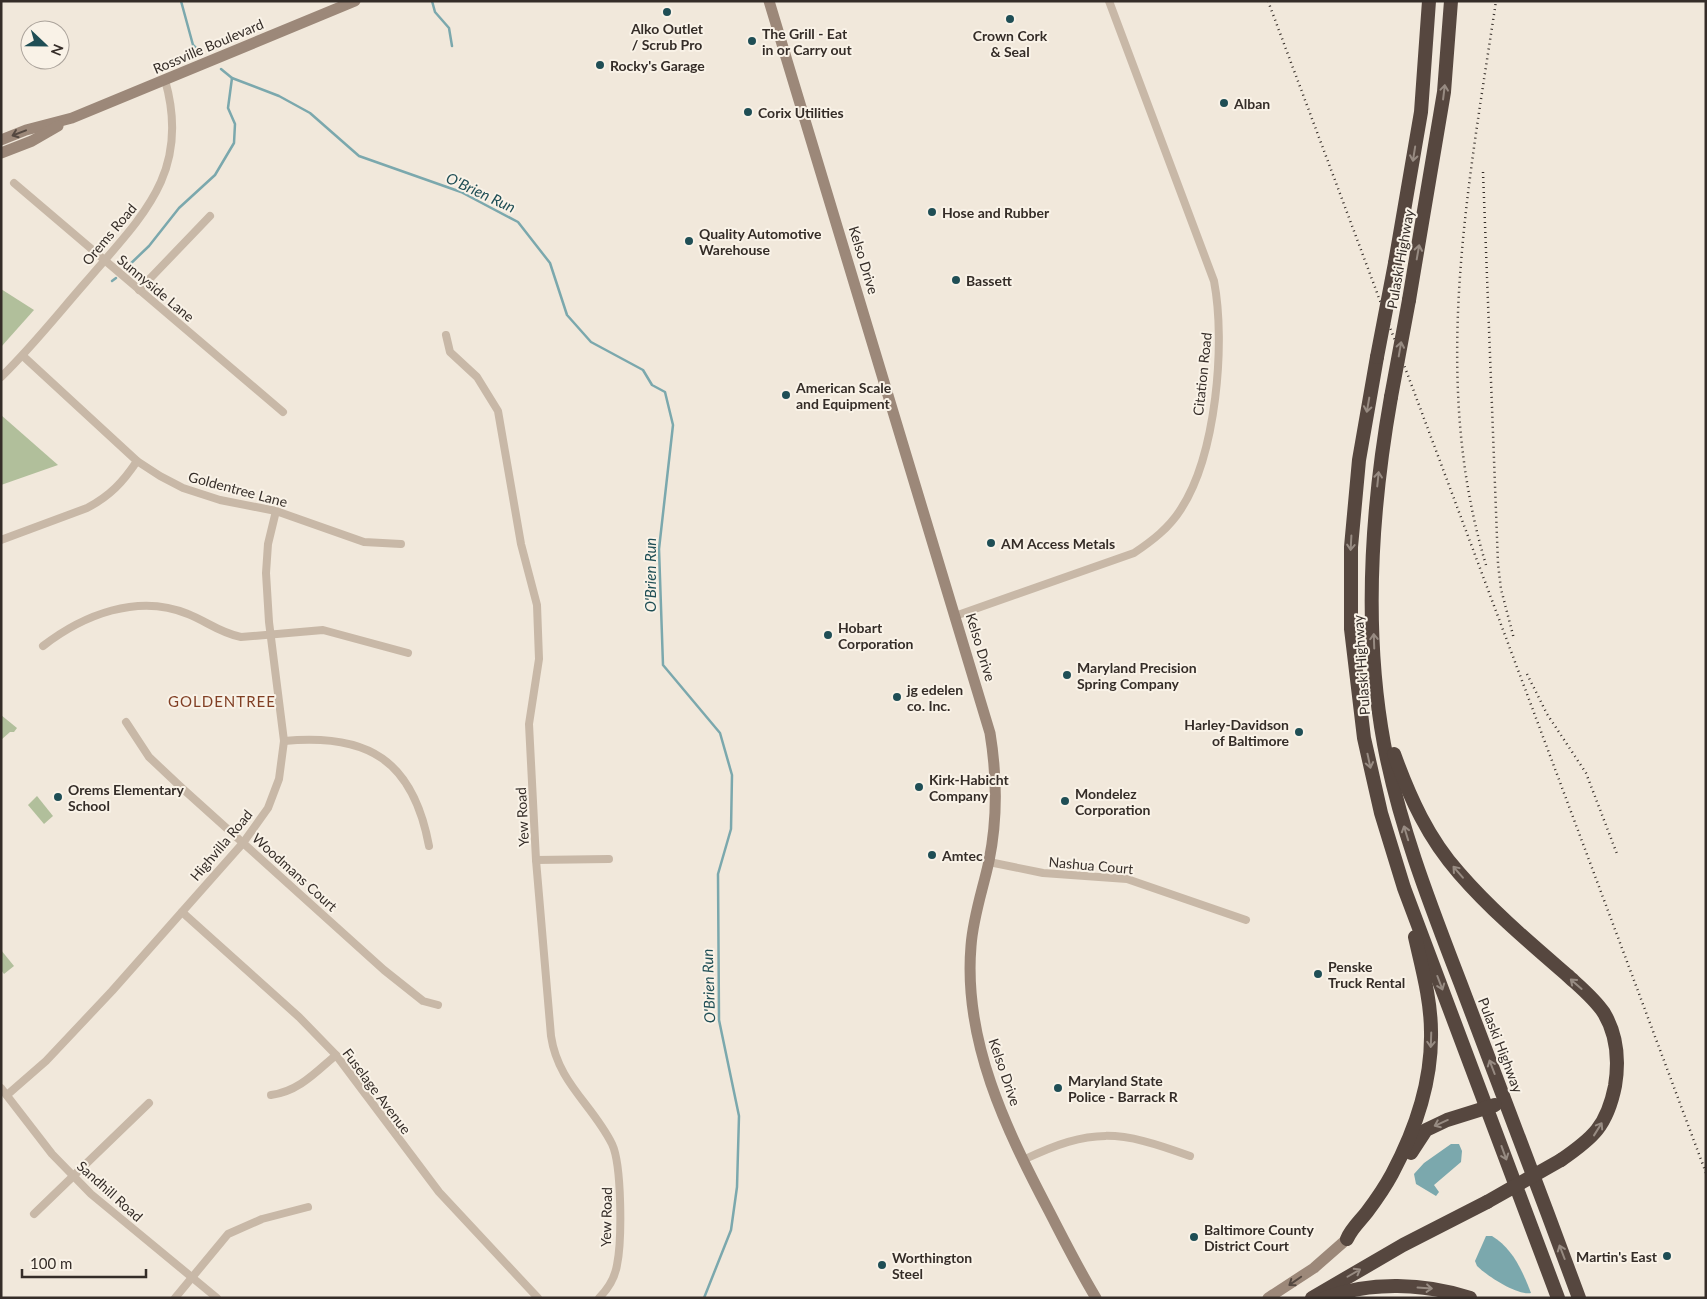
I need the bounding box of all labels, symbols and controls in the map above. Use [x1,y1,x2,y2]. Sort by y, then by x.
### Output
marker: Alko Outlet / Scrub Pro [661,6,673,18]
marker: Crown Cork & Seal [1004,13,1016,25]
street label: Rossville Boulevard [150,15,266,77]
north arrow [20,20,70,70]
place label: Alko Outlet / Scrub Pro [630,20,704,53]
place label: The Grill - Eat in or Carry out [762,25,852,58]
place label: Crown Cork & Seal [973,27,1048,60]
marker: The Grill - Eat in or Carry out [746,35,758,47]
text: N [48,42,67,58]
place label: Rocky's Garage [610,57,705,74]
marker: Rocky's Garage [594,59,606,71]
one-way arrow [1439,84,1449,100]
place label: Alban [1233,95,1270,112]
marker: Alban [1218,97,1230,109]
place label: Corix Utilities [758,104,844,121]
marker: Corix Utilities [742,106,754,118]
one-way arrow [12,129,28,138]
one-way arrow [1409,146,1419,162]
water label: O'Brien Run [443,168,519,216]
street label: Orems Road [78,200,140,268]
place label: Hose and Rubber [942,204,1050,221]
marker: Hose and Rubber [926,206,938,218]
street label: Pulaski Highway [1383,207,1417,310]
street label: Kelso Drive [846,224,882,296]
place label: Quality Automotive Warehouse [699,225,822,258]
marker: Quality Automotive Warehouse [683,235,695,247]
one-way arrow [1413,245,1423,261]
street label: Sunnyside Lane [114,251,198,325]
place label: Bassett [966,272,1012,289]
marker: Bassett [950,274,962,286]
street label: Citation Road [1189,332,1215,416]
one-way arrow [1396,342,1405,358]
place label: American Scale and Equipment [795,379,892,412]
marker: American Scale and Equipment [780,389,792,401]
one-way arrow [1363,397,1373,413]
street label: Goldentree Lane [187,468,289,510]
one-way arrow [1374,471,1383,487]
place label: AM Access Metals [1000,535,1115,552]
one-way arrow [1347,535,1356,551]
marker: AM Access Metals [985,537,997,549]
water label: O'Brien Run [641,538,659,612]
street label: Kelso Drive [963,611,999,683]
street label: Pulaski Highway [1349,614,1373,716]
place label: Hobart Corporation [838,619,914,652]
marker: Hobart Corporation [822,629,834,641]
one-way arrow [1370,633,1379,649]
place label: Maryland Precision Spring Company [1077,659,1197,692]
marker: Maryland Precision Spring Company [1061,669,1073,681]
place label: jg edelen co. Inc. [906,681,963,714]
marker: jg edelen co. Inc. [891,691,903,703]
district label: GOLDENTREE [168,692,276,710]
place label: Harley-Davidson of Baltimore [1184,716,1290,749]
marker: Harley-Davidson of Baltimore [1293,726,1305,738]
one-way arrow [1365,753,1374,769]
place label: Kirk-Habicht Company [929,771,1010,804]
place label: Orems Elementary School [68,781,184,814]
marker: Kirk-Habicht Company [913,781,925,793]
place label: Mondelez Corporation [1075,785,1151,818]
street label: Yew Road [512,787,532,847]
marker: Orems Elementary School [52,791,64,803]
marker: Mondelez Corporation [1059,795,1071,807]
street label: Highvilla Road [186,806,256,884]
one-way arrow [1401,825,1410,841]
street label: Woodmans Court [249,829,341,915]
place label: Amtec [941,847,983,864]
marker: Amtec [926,849,938,861]
street label: Nashua Court [1048,853,1134,877]
one-way arrow [1453,866,1464,879]
water label: O'Brien Run [698,948,718,1024]
place label: Penske Truck Rental [1328,958,1405,991]
marker: Penske Truck Rental [1312,968,1324,980]
one-way arrow [1436,975,1445,990]
one-way arrow [1570,978,1583,989]
street label: Pulaski Highway [1475,995,1527,1096]
one-way arrow [1426,1032,1436,1048]
street label: Kelso Drive [986,1036,1024,1108]
street label: Fuselage Avenue [339,1045,415,1137]
one-way arrow [1487,1060,1496,1076]
place label: Maryland State Police - Barrack R [1068,1072,1179,1105]
marker: Maryland State Police - Barrack R [1052,1082,1064,1094]
one-way arrow [1434,1118,1449,1128]
one-way arrow [1593,1123,1603,1137]
one-way arrow [1500,1145,1509,1160]
street label: Sandhill Road [74,1157,146,1225]
street label: Yew Road [597,1187,615,1247]
place label: Baltimore County District Court [1204,1221,1314,1254]
marker: Baltimore County District Court [1188,1231,1200,1243]
one-way arrow [1557,1245,1566,1260]
scale bar [22,1246,146,1278]
place label: Martin's East [1576,1248,1658,1265]
place label: Worthington Steel [892,1249,972,1282]
marker: Martin's East [1661,1250,1673,1262]
text: 100 m [30,1254,72,1272]
marker: Worthington Steel [876,1259,888,1271]
one-way arrow [1347,1268,1361,1278]
one-way arrow [1288,1276,1302,1286]
one-way arrow [1417,1283,1433,1292]

